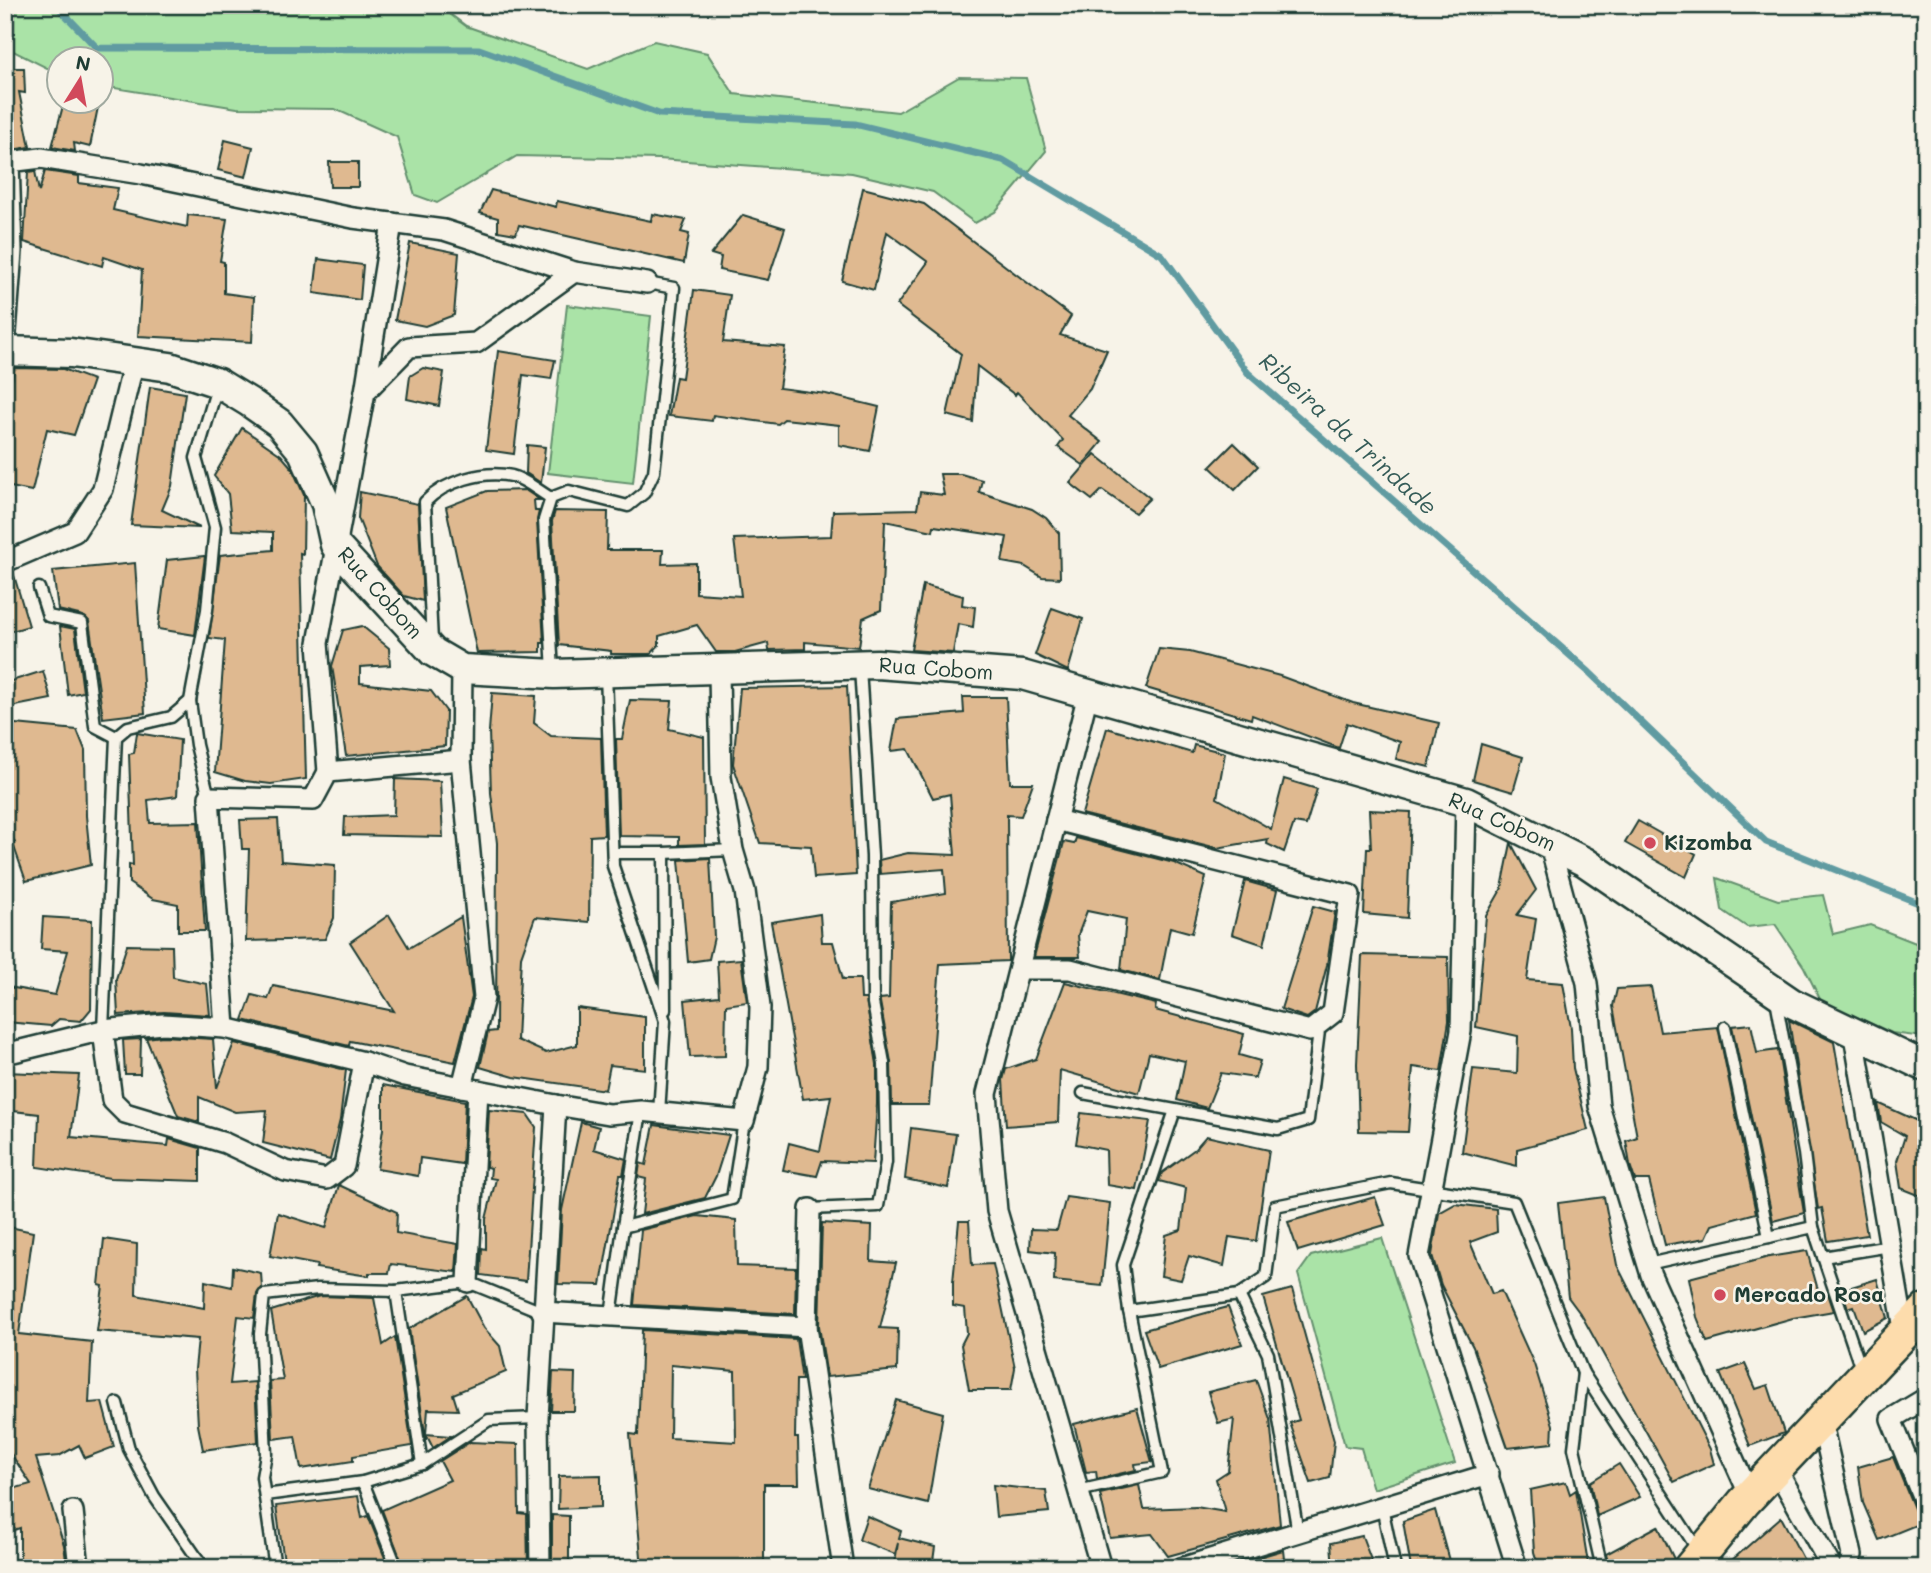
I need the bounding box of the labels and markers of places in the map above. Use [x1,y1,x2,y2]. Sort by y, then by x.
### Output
place label: Kizomba [1664,828,1753,855]
marker: Kizomba [1642,835,1658,851]
place label: Mercado Rosa [1734,1280,1884,1307]
marker: Mercado Rosa [1712,1287,1728,1303]

